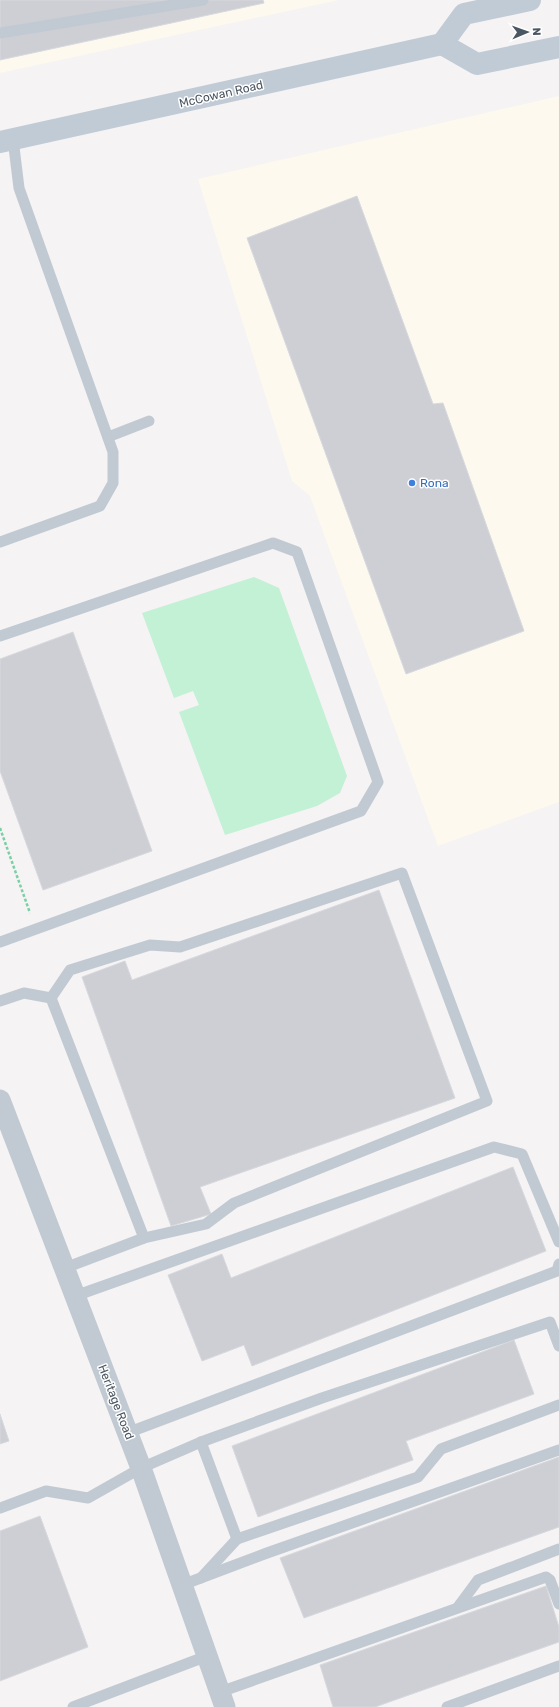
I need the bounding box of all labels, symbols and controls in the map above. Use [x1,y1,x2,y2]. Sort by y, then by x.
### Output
north arrow [507,12,547,52]
text: N [530,27,543,36]
street label: McCowan Road [178,78,264,110]
place label: Rona [420,476,449,490]
marker: Rona [407,478,417,488]
street label: Heritage Road [95,1362,137,1442]

